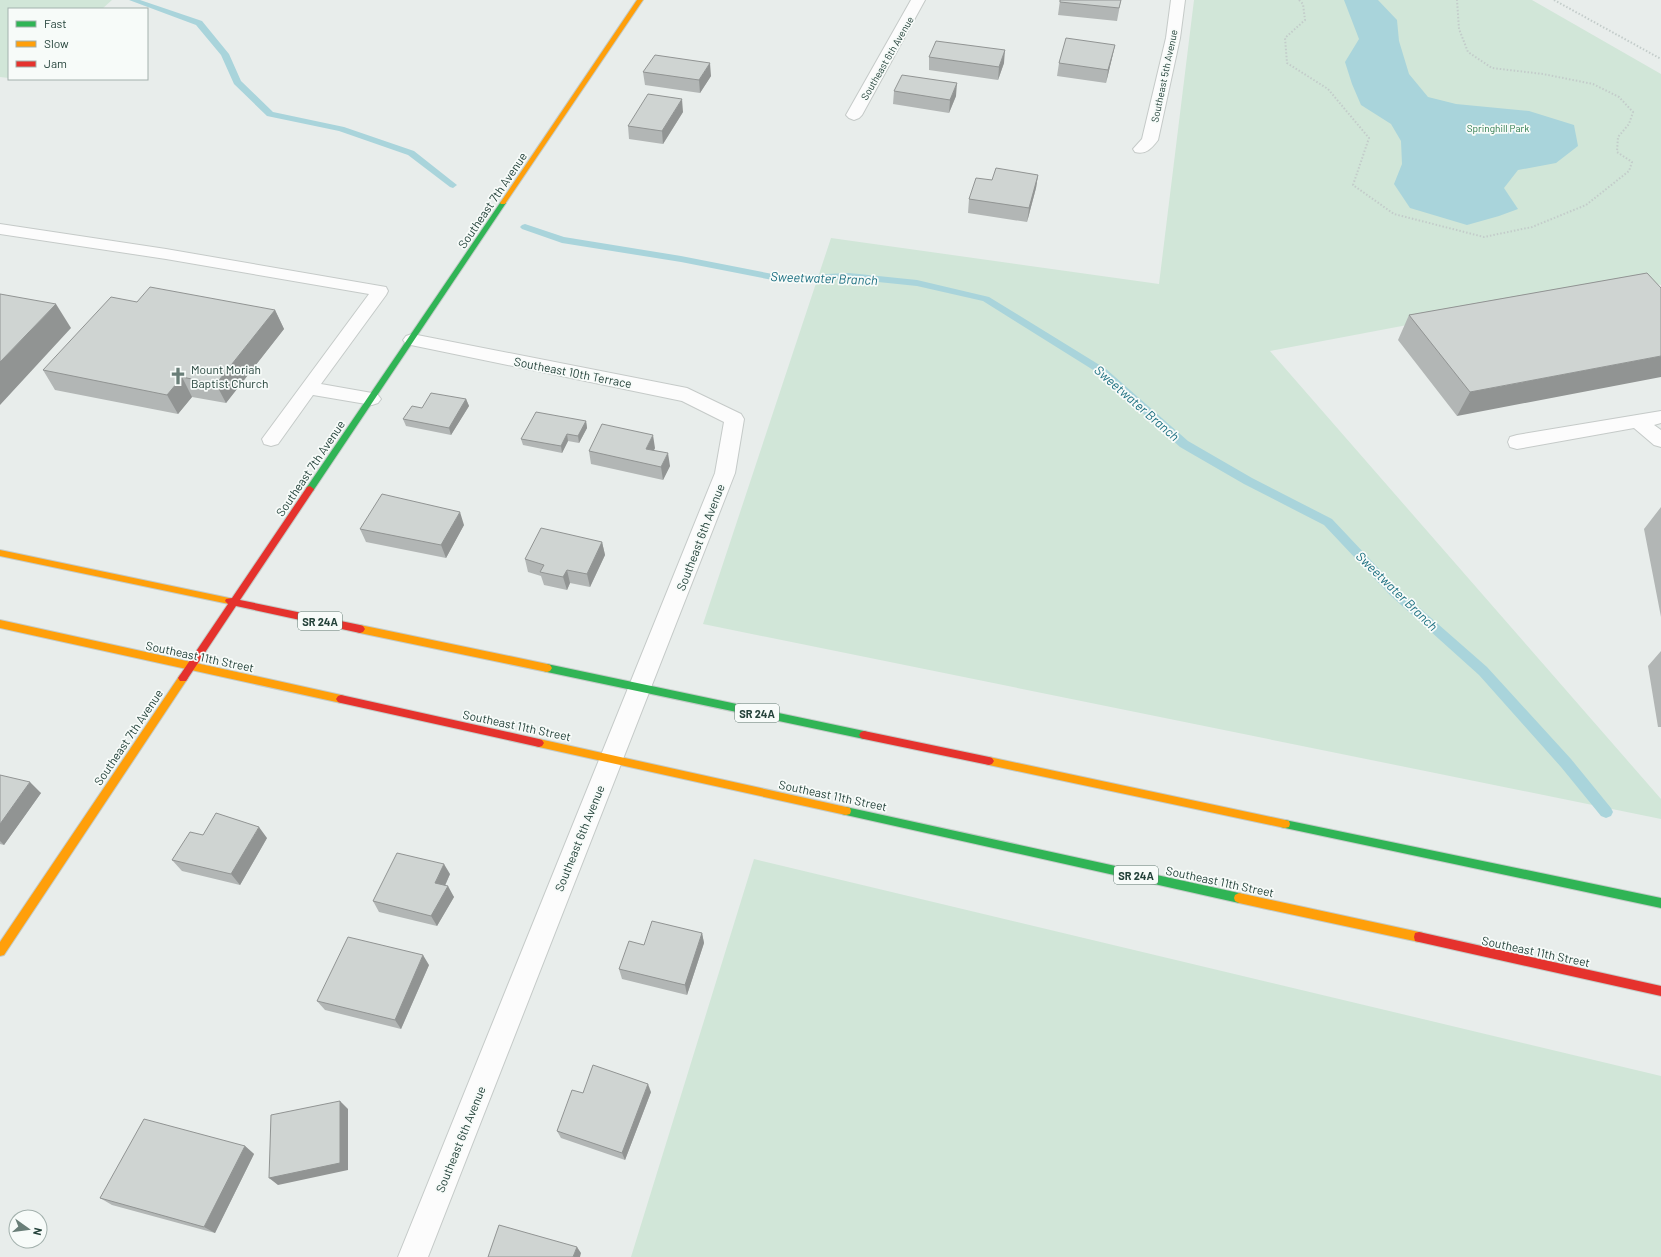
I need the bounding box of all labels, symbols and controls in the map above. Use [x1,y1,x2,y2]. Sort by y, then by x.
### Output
legend [8,8,148,80]
street label: Southeast 6th Avenue [858,14,916,102]
text: Fast [44,16,67,30]
street label: Southeast 5th Avenue [1148,29,1180,123]
text: Slow [44,36,69,50]
text: Jam [44,56,67,70]
park label: Springhill Park [1467,122,1529,134]
street label: Southeast 7th Avenue [455,149,529,251]
water label: Sweetwater Branch [770,268,878,288]
street label: Southeast 10th Terrace [513,354,633,390]
place label: Mount Moriah Baptist Church [191,362,268,390]
water label: Sweetwater Branch [1091,362,1183,444]
church icon: Mount Moriah Baptist Church [168,366,188,386]
street label: Southeast 7th Avenue [273,417,347,519]
street label: Southeast 6th Avenue [673,482,727,592]
water label: Sweetwater Branch [1353,548,1441,634]
road number: SR 24A [298,612,342,630]
street label: Southeast 11th Street [145,638,255,674]
street label: Southeast 7th Avenue [91,686,165,788]
road number: SR 24A [735,704,779,722]
street label: Southeast 11th Street [462,707,572,743]
street label: Southeast 11th Street [778,777,888,813]
street label: Southeast 6th Avenue [551,783,607,893]
street label: Southeast 11th Street [1165,863,1275,899]
road number: SR 24A [1114,866,1158,884]
street label: Southeast 11th Street [1481,933,1591,969]
street label: Southeast 6th Avenue [432,1084,488,1194]
north arrow [8,1209,48,1249]
text: N [31,1226,45,1237]

